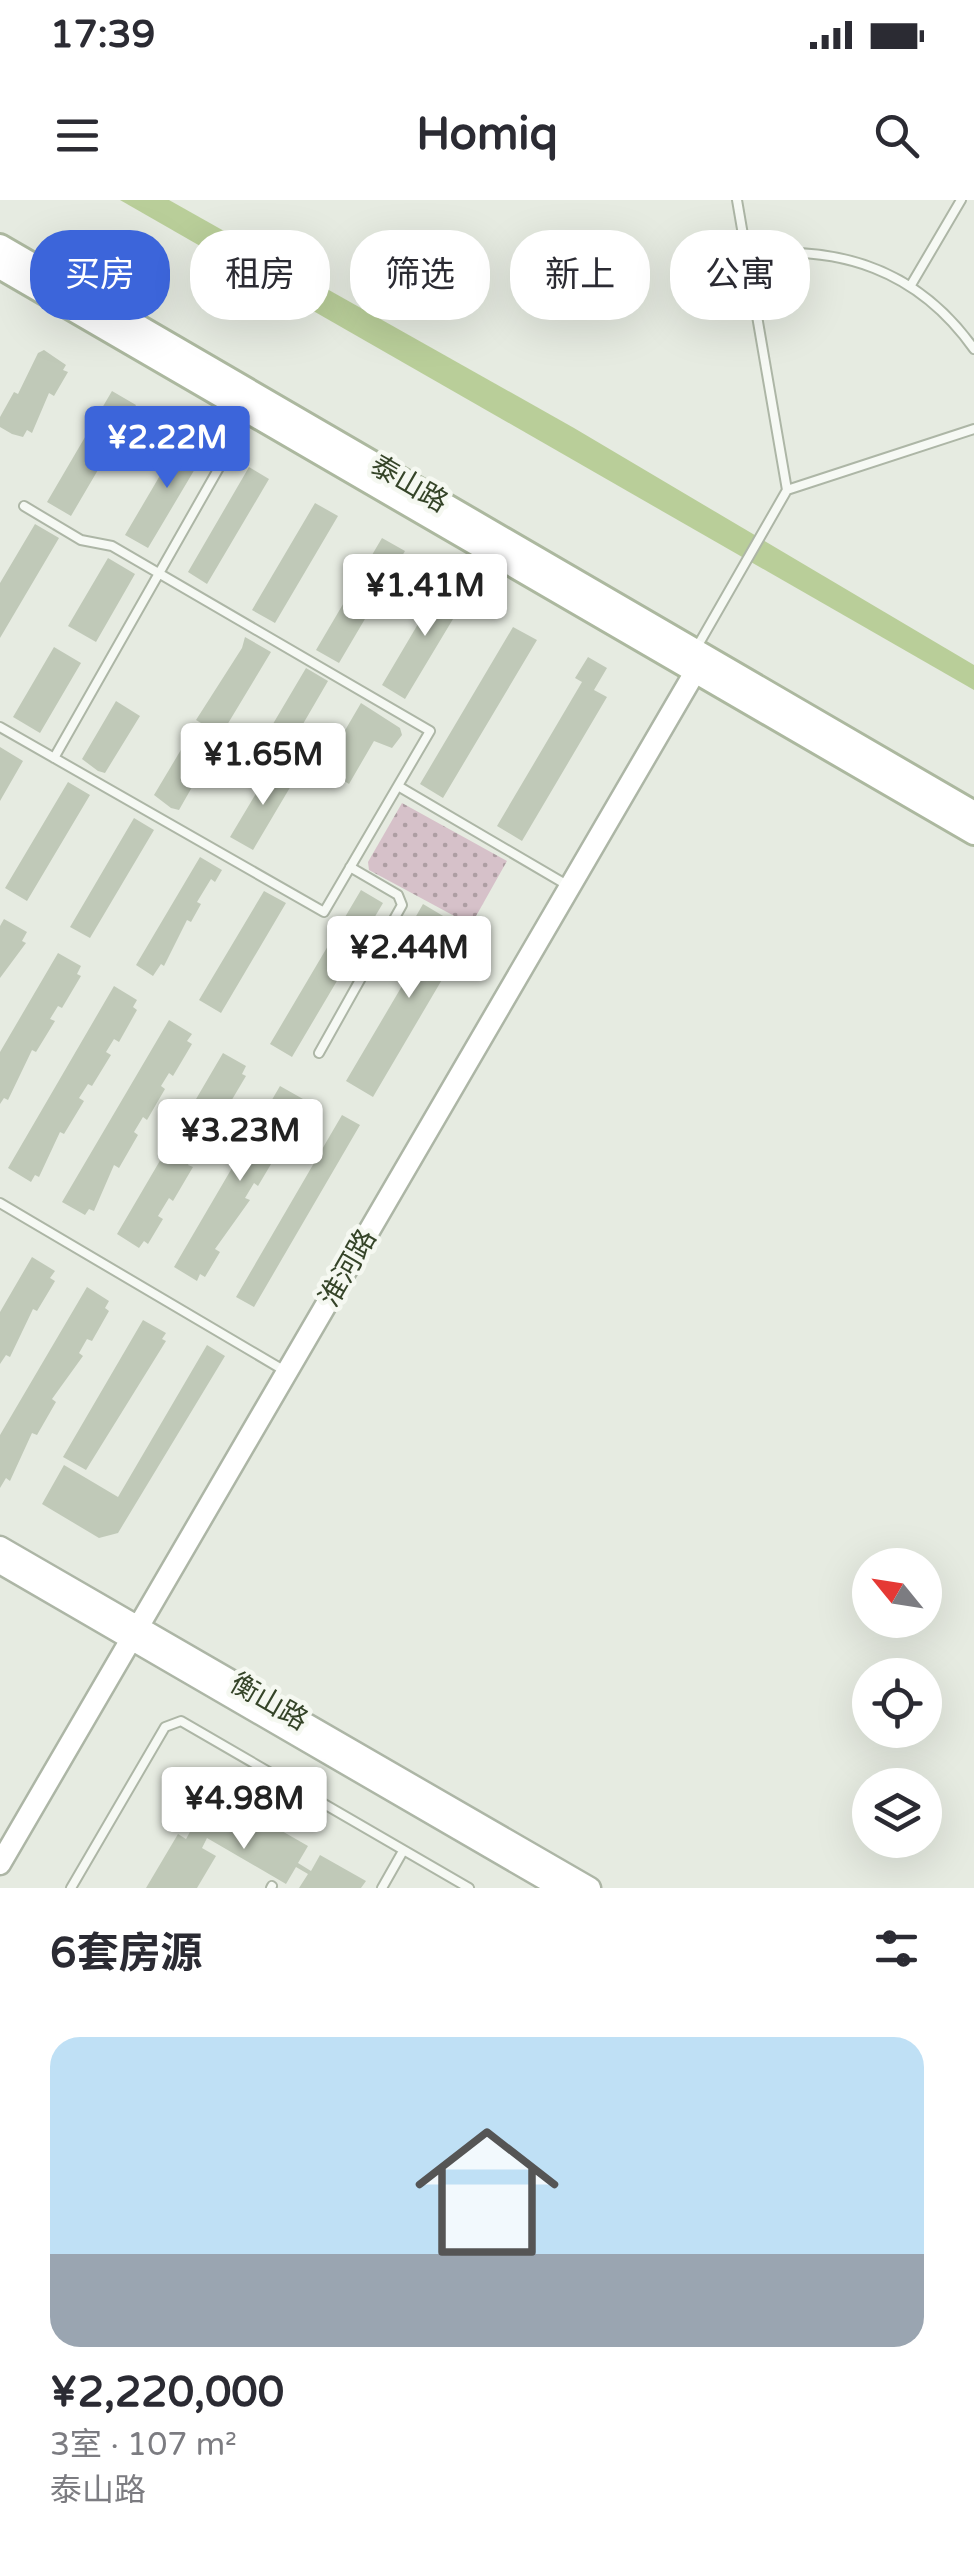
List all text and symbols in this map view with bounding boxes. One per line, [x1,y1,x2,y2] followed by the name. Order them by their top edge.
[50,12,155,58] text: 17:39
[50,108,105,163] icon: menu
[416,108,558,162] text: Homiq
[869,108,924,163] icon: search
[30,230,170,320] chip: 买房
[190,230,330,320] chip: 租房
[350,230,490,320] chip: 筛选
[510,230,650,320] chip: 新上
[670,230,810,320] chip: 公寓
[86,406,248,491] pin: ¥2.22M
[107,419,227,457] text: ¥2.22M
[364,448,454,520] street label: 泰山路
[344,554,506,639] pin: ¥1.41M
[365,567,485,605] text: ¥1.41M
[182,723,344,808] pin: ¥1.65M
[203,736,323,774] text: ¥1.65M
[328,916,490,1001] pin: ¥2.44M
[349,929,469,967] text: ¥2.44M
[159,1099,321,1184] pin: ¥3.23M
[180,1112,300,1150] text: ¥3.23M
[312,1223,384,1313] street label: 淮河路
[852,1548,942,1638] north arrow
[852,1548,942,1858] map controls
[852,1658,942,1748] button: locate
[224,1666,314,1738] street label: 衡山路
[163,1767,325,1852] pin: ¥4.98M
[852,1768,942,1858] button: layers
[184,1780,304,1818] text: ¥4.98M
[869,1921,924,1976] icon: filters
[50,1928,202,1979] text: 6套房源
[397,2102,577,2282] icon: home
[50,2367,284,2418] text: ¥2,220,000
[50,2426,237,2464] text: 3室 · 107 m²
[50,2472,146,2510] text: 泰山路

